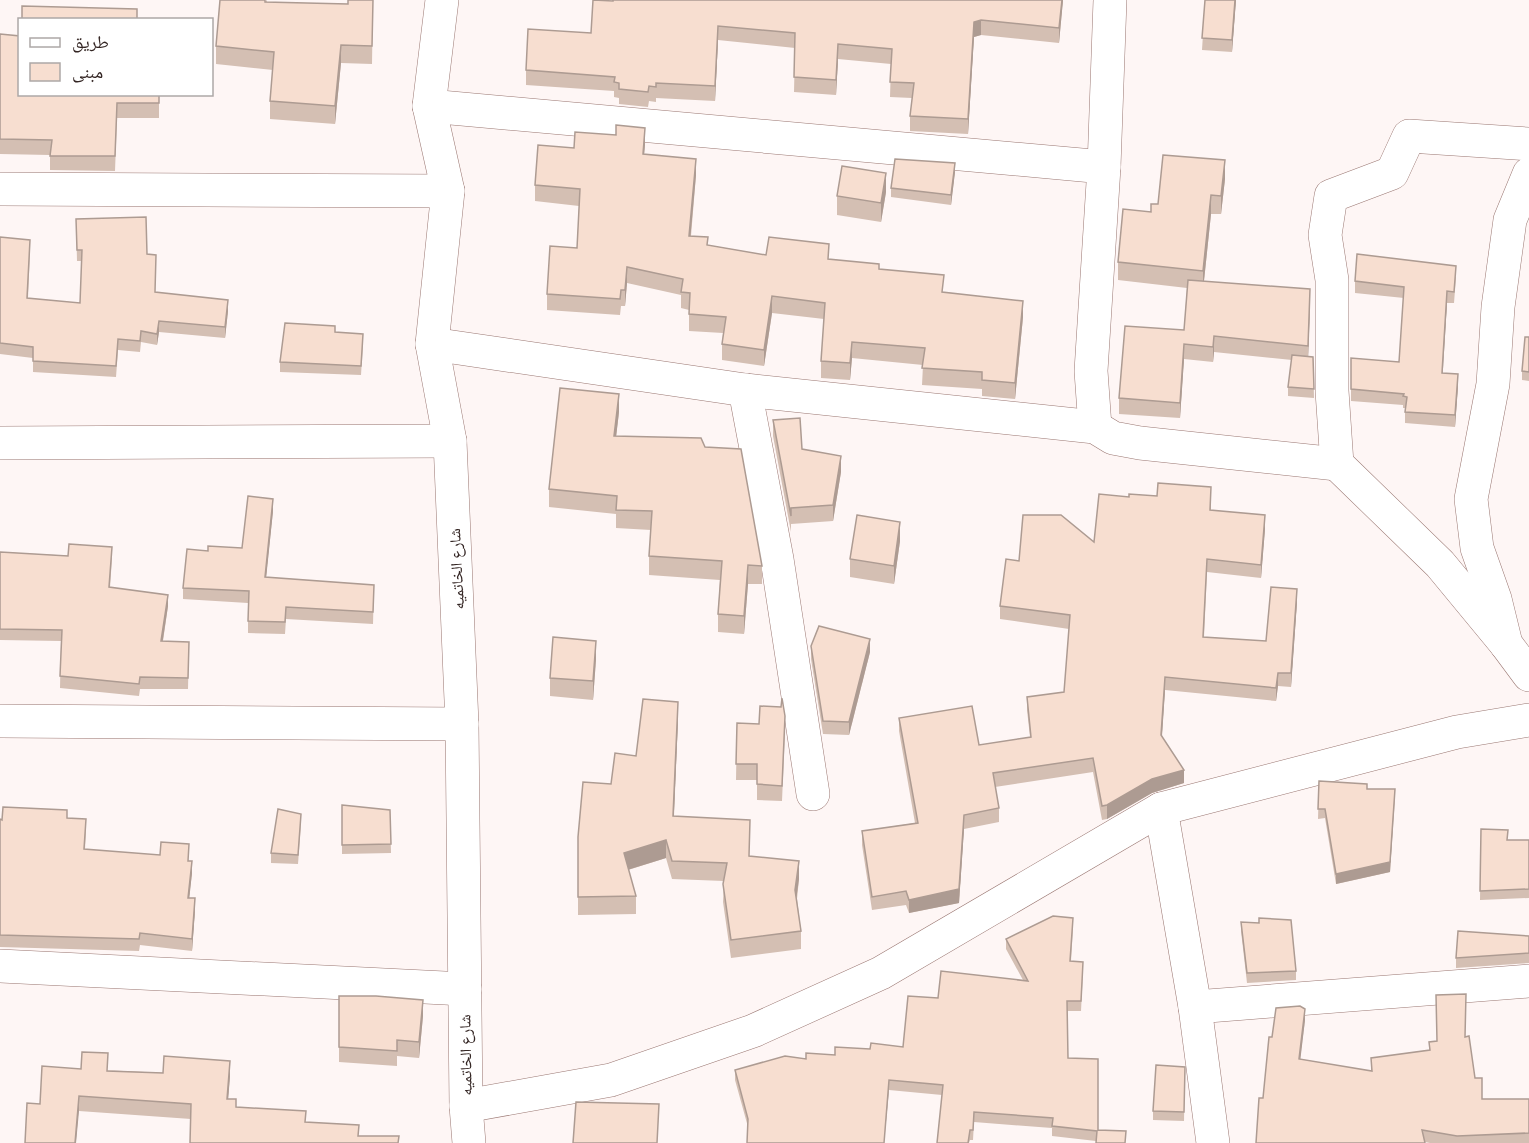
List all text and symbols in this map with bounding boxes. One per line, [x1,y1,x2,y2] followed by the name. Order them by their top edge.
[18,18,213,96] legend
[72,31,109,53] text: طريق
[72,61,103,83] text: مبنى
[445,528,469,610] street label: شارع الخاتميه
[455,1014,477,1096] street label: شارع الخاتميه

